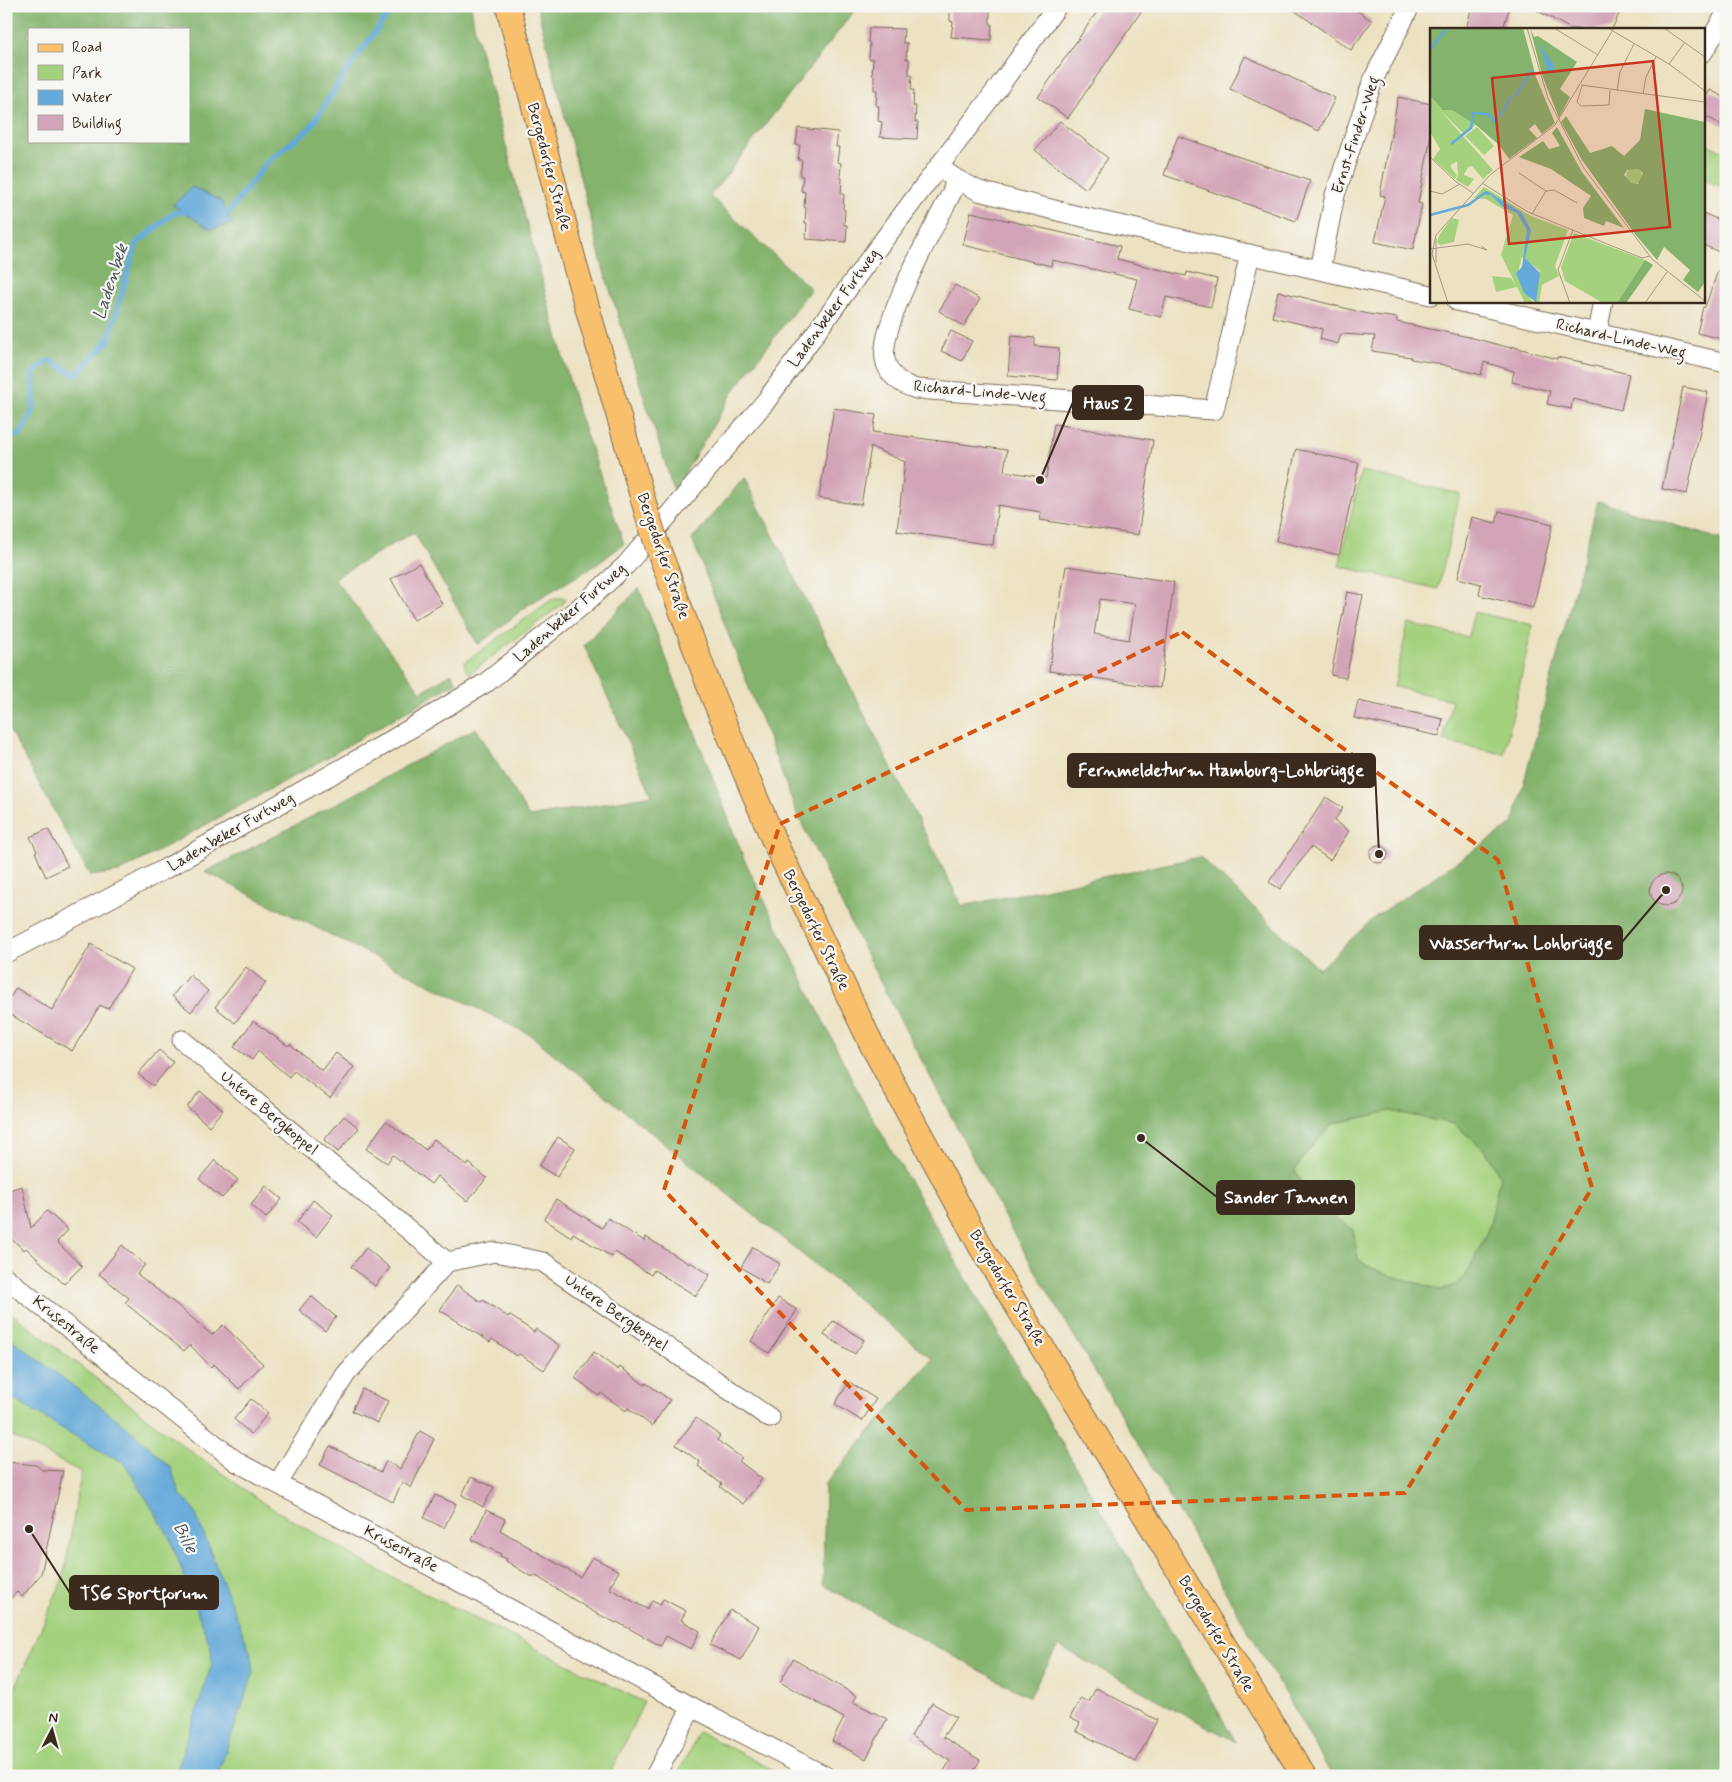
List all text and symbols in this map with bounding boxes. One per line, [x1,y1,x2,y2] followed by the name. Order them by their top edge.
[28,28,190,142] legend
[1430,28,1704,302] inset map
[72,38,102,58] text: Road
[72,64,102,84] text: Park
[1327,73,1386,197] street label: Ernst-Finder-Weg
[72,88,112,108] text: Water
[521,101,576,234] street label: Bergedorfer Straße
[72,114,122,135] text: Building
[88,240,135,323] water label: Ladenbek
[784,244,884,372] street label: Ladenbeker Furtweg
[1554,314,1688,365] street label: Richard-Linde-Weg
[913,376,1047,409] street label: Richard-Linde-Weg
[1073,386,1143,419] callout: Haus 2
[1083,392,1133,416] text: Haus 2
[631,490,694,622] street label: Bergedorfer Straße
[509,558,631,668] street label: Ladenbeker Furtweg
[1068,754,1375,787] callout: Fernmeldeturm Hamburg-Lohbrügge
[1078,759,1364,785] text: Fernmeldeturm Hamburg-Lohbrügge
[164,787,298,877] street label: Ladenbeker Furtweg
[777,866,854,994] street label: Bergedorfer Straße
[1420,926,1622,959] callout: Wasserturm Lohbrügge
[1428,932,1613,958] text: Wasserturm Lohbrügge
[215,1066,322,1161] street label: Untere Bergkoppel
[1217,1181,1354,1214] callout: Sander Tannen
[1224,1186,1348,1210] text: Sander Tannen
[963,1226,1050,1351] street label: Bergedorfer Straße
[560,1270,672,1357] street label: Untere Bergkoppel
[28,1291,104,1359] street label: Krusestraße
[167,1518,203,1559] water label: Bille
[360,1521,442,1577] street label: Krusestraße
[1172,1572,1259,1697] street label: Bergedorfer Straße
[70,1576,218,1609] callout: TSG Sportforum
[80,1582,208,1608] text: TSG Sportforum
[28,1704,78,1754] north arrow
[48,1709,59,1728] text: N

